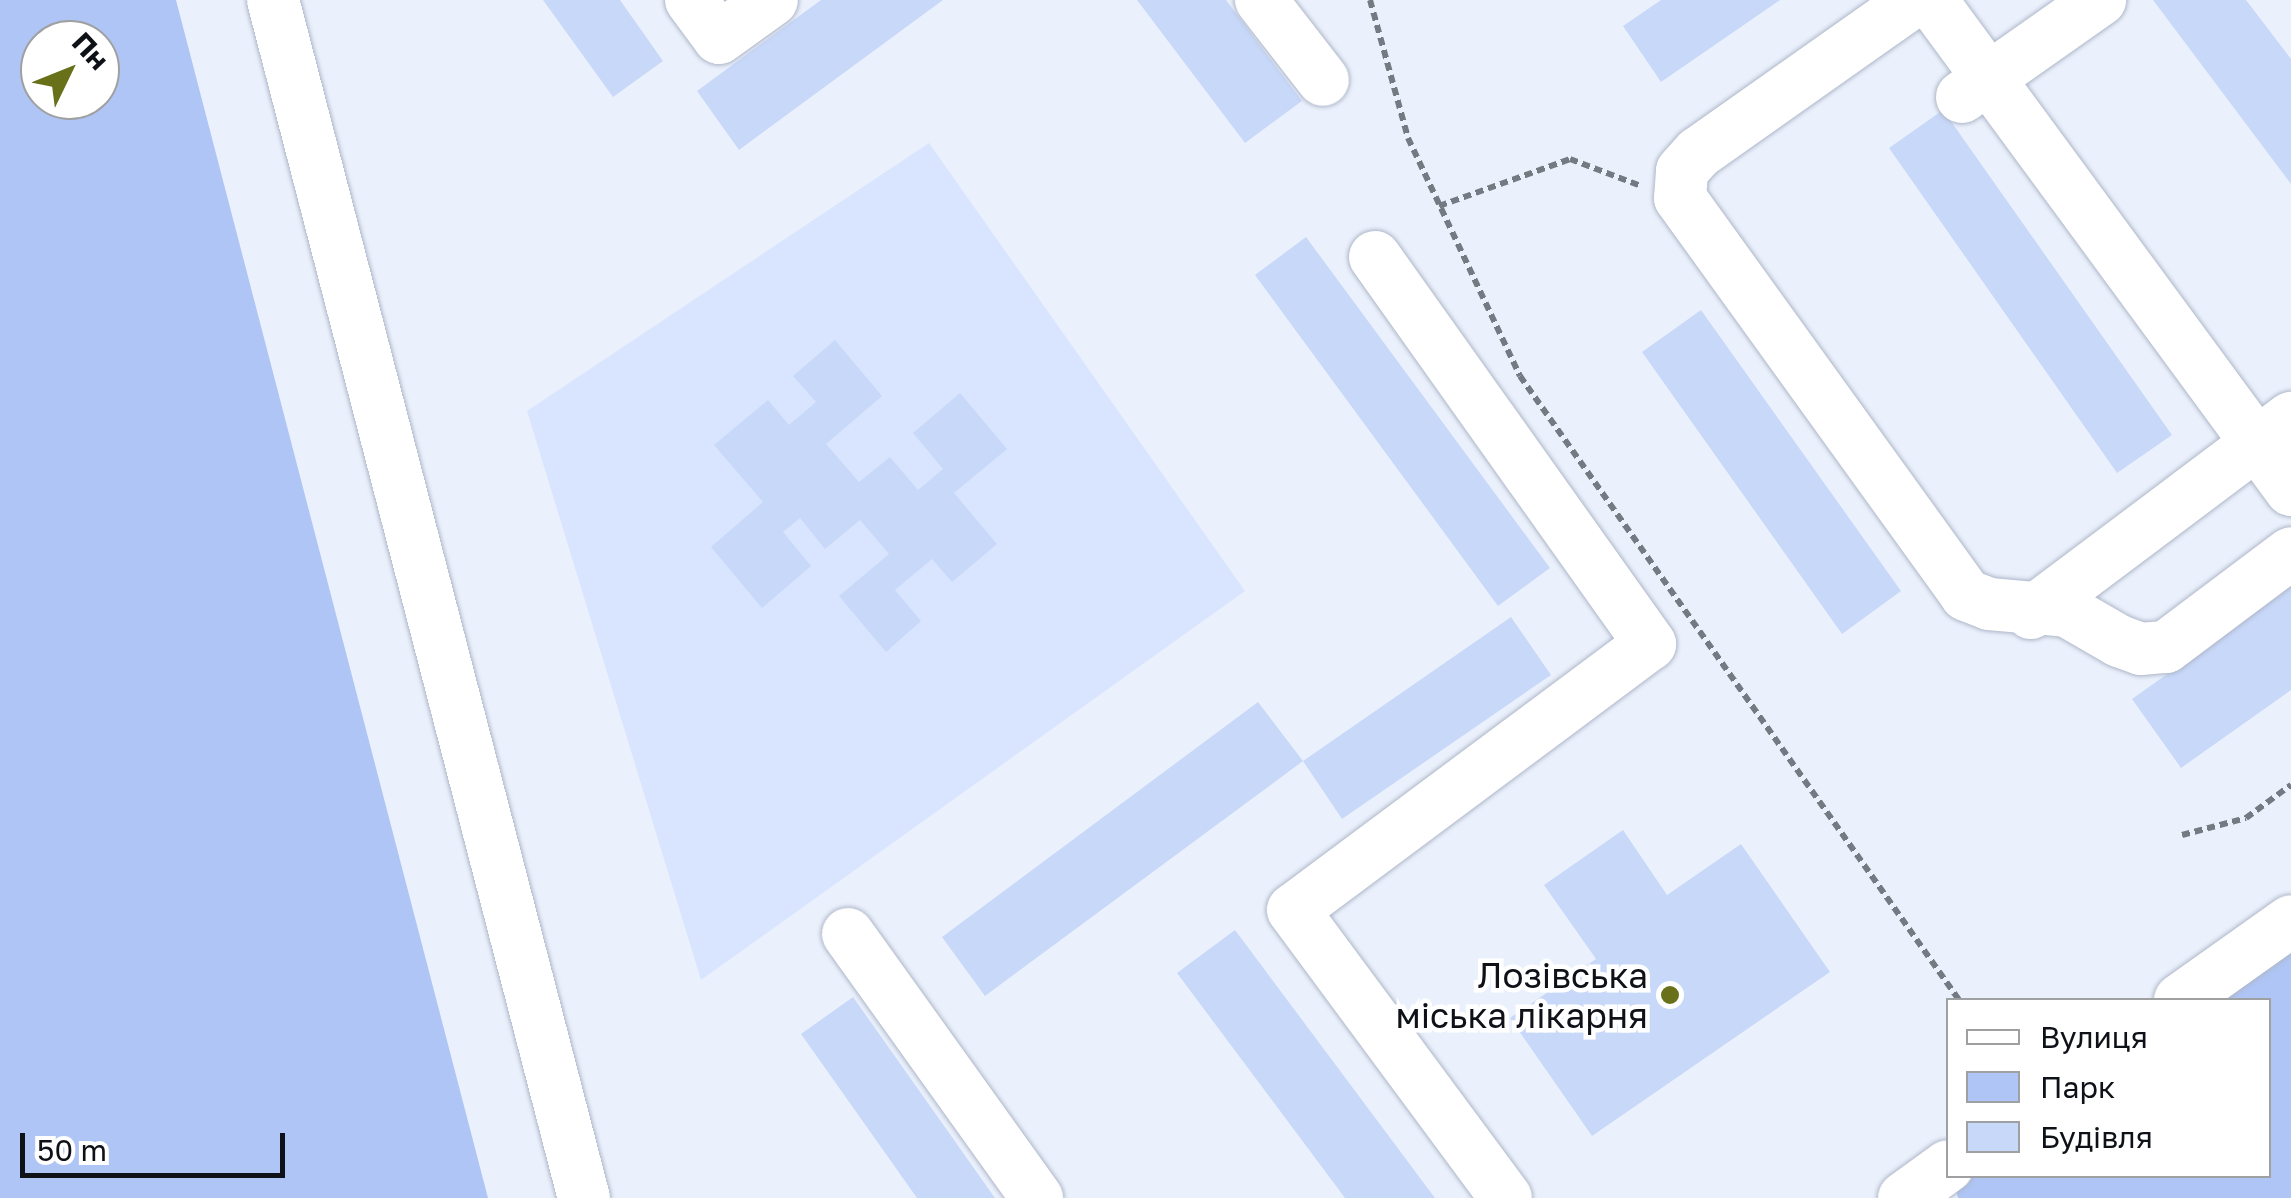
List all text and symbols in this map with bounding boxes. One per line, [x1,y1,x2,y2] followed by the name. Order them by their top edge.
[20,20,120,120] north arrow
[66,25,116,76] text: Пн
[1395,954,1648,1036] place label: Лозівська міська лікарня
[1657,982,1683,1008] marker: Лозівська міська лікарня
[1946,998,2271,1178] legend
[2040,1019,2148,1055] text: Вулиця
[2040,1069,2115,1105] text: Парк
[25,1113,290,1175] scale bar
[2040,1119,2153,1155] text: Будівля
[37,1132,107,1168] text: 50 m

